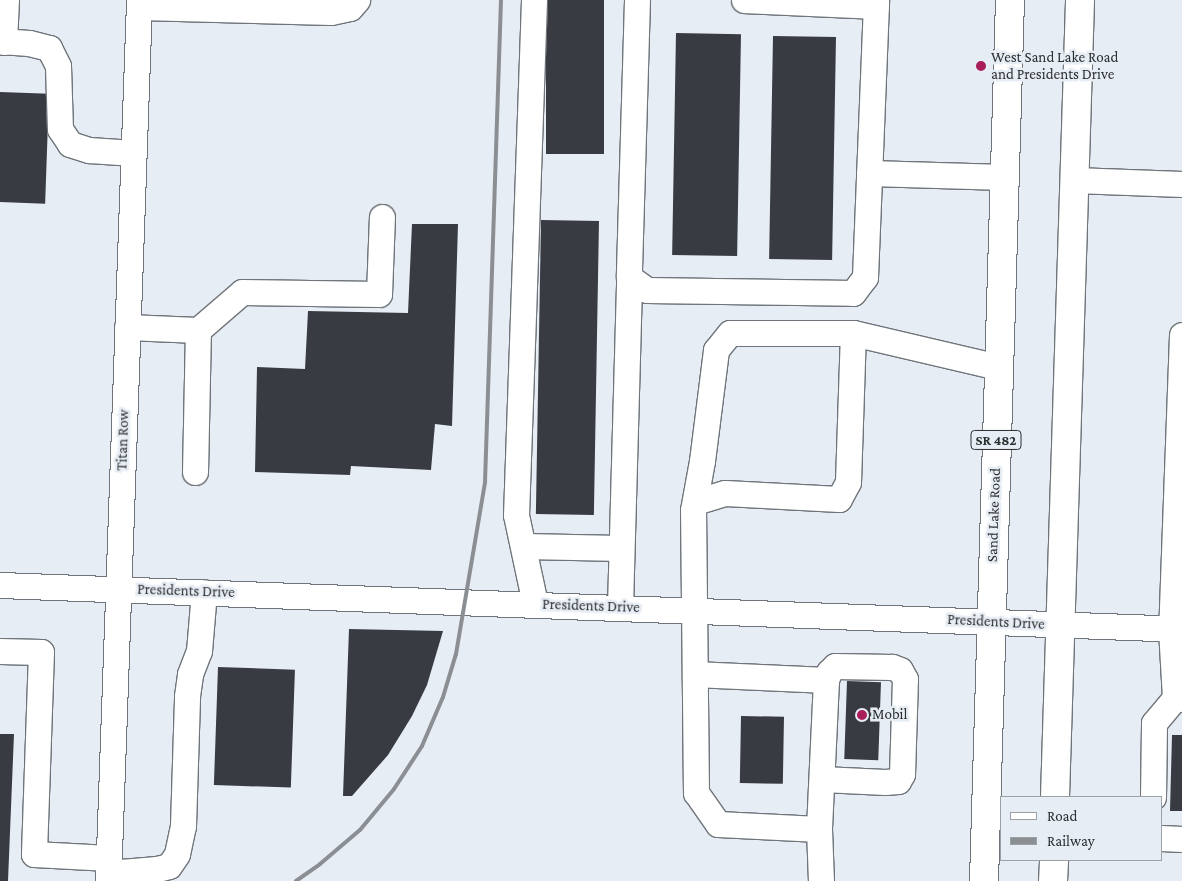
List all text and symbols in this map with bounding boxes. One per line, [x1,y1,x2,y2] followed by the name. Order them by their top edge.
[991,48,1118,83] place label: West Sand Lake Road and Presidents Drive
[975,60,987,72] marker: West Sand Lake Road and Presidents Drive
[113,409,133,471] street label: Titan Row
[970,428,1022,452] road number: SR 482
[983,468,1005,562] street label: Sand Lake Road
[137,580,235,602] street label: Presidents Drive
[542,595,640,617] street label: Presidents Drive
[947,610,1045,634] street label: Presidents Drive
[872,706,907,724] place label: Mobil
[856,709,868,721] marker: Mobil
[1000,796,1162,861] legend
[1047,808,1077,824] text: Road
[1047,833,1095,849] text: Railway

